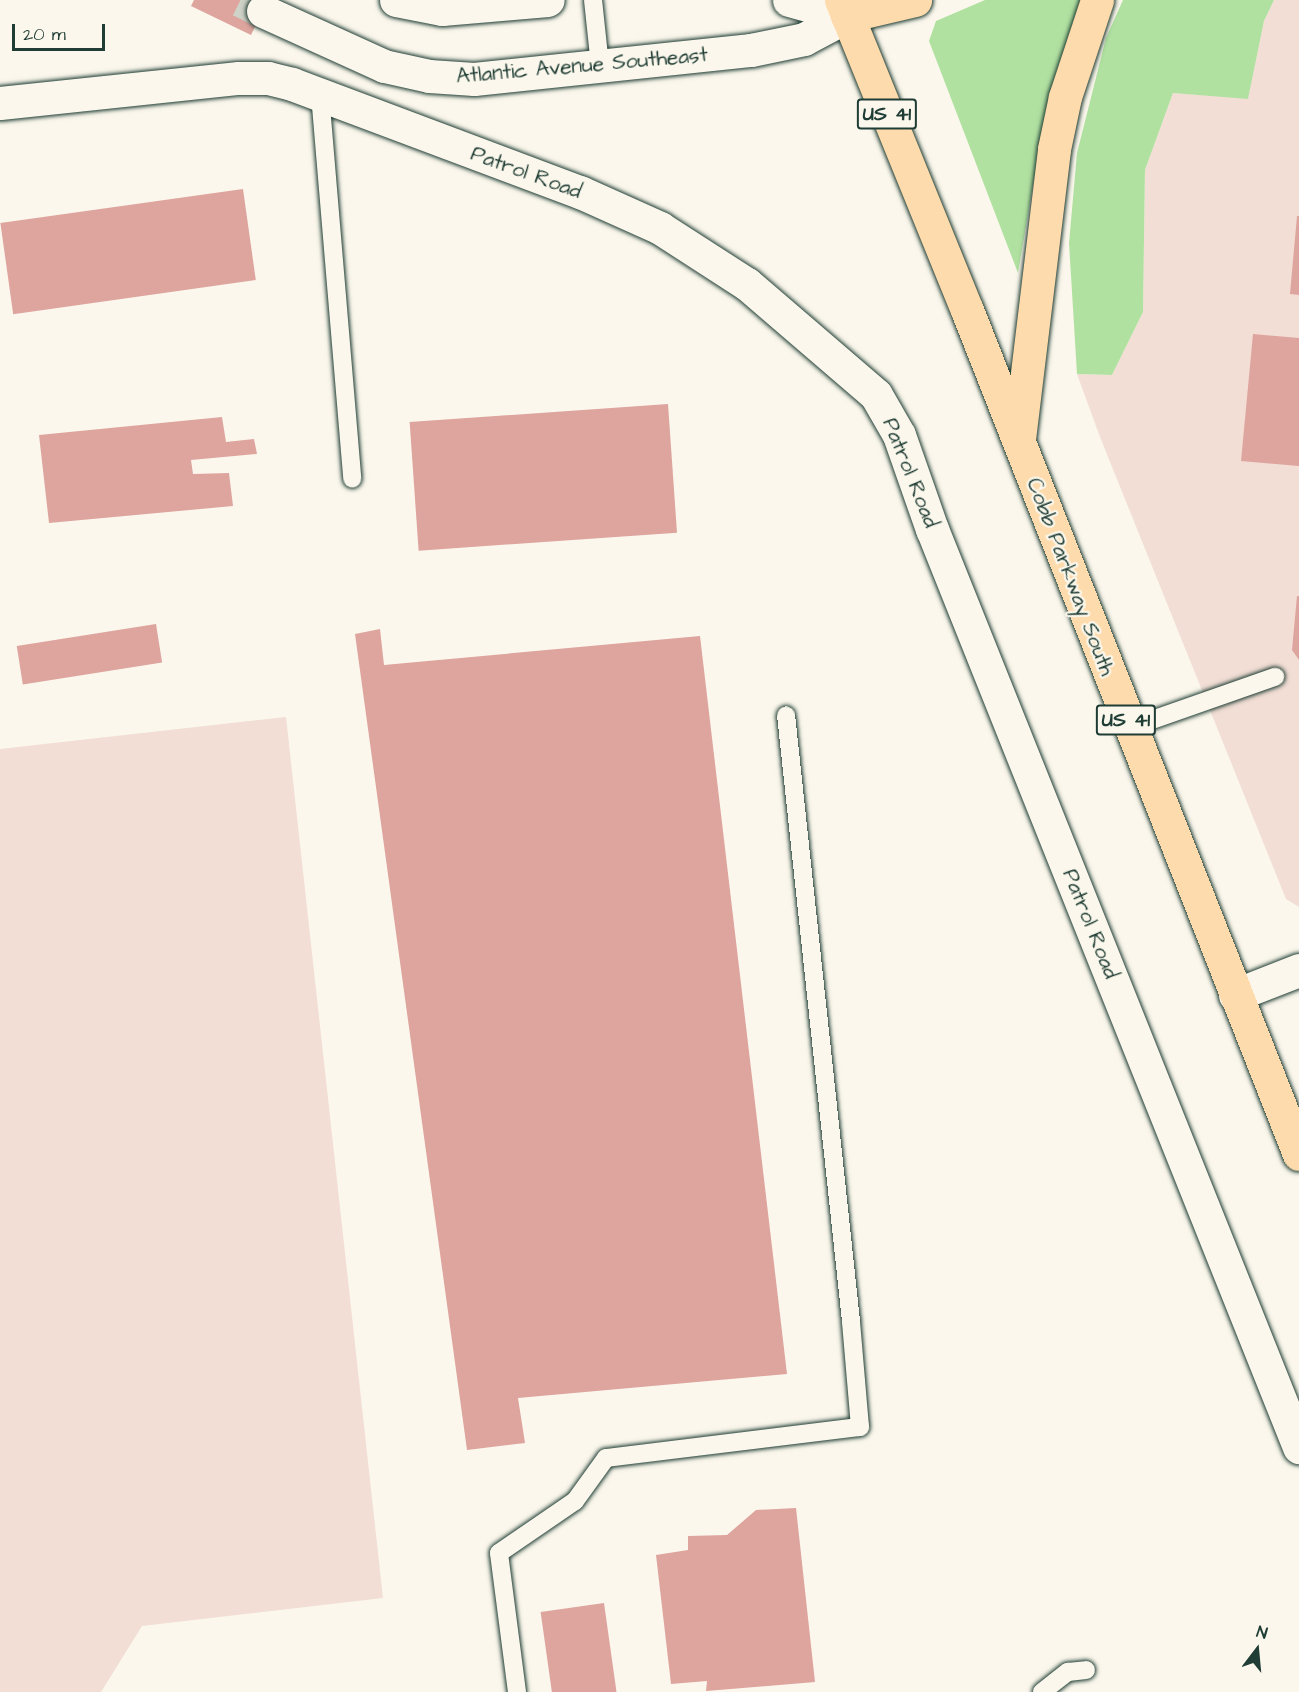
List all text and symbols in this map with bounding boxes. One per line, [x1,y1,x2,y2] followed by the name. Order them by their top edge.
[15,12,108,50] scale bar
[23,22,66,47] text: 20 m
[455,42,709,90] street label: Atlantic Avenue Southeast
[856,97,918,131] road number: US 41
[467,141,585,205] street label: Patrol Road
[877,415,943,531] street label: Patrol Road
[1021,475,1119,679] street label: Cobb Parkway South
[1094,703,1158,737] road number: US 41
[1057,866,1123,982] street label: Patrol Road
[1227,1620,1287,1680] north arrow
[1254,1621,1270,1645] text: N

